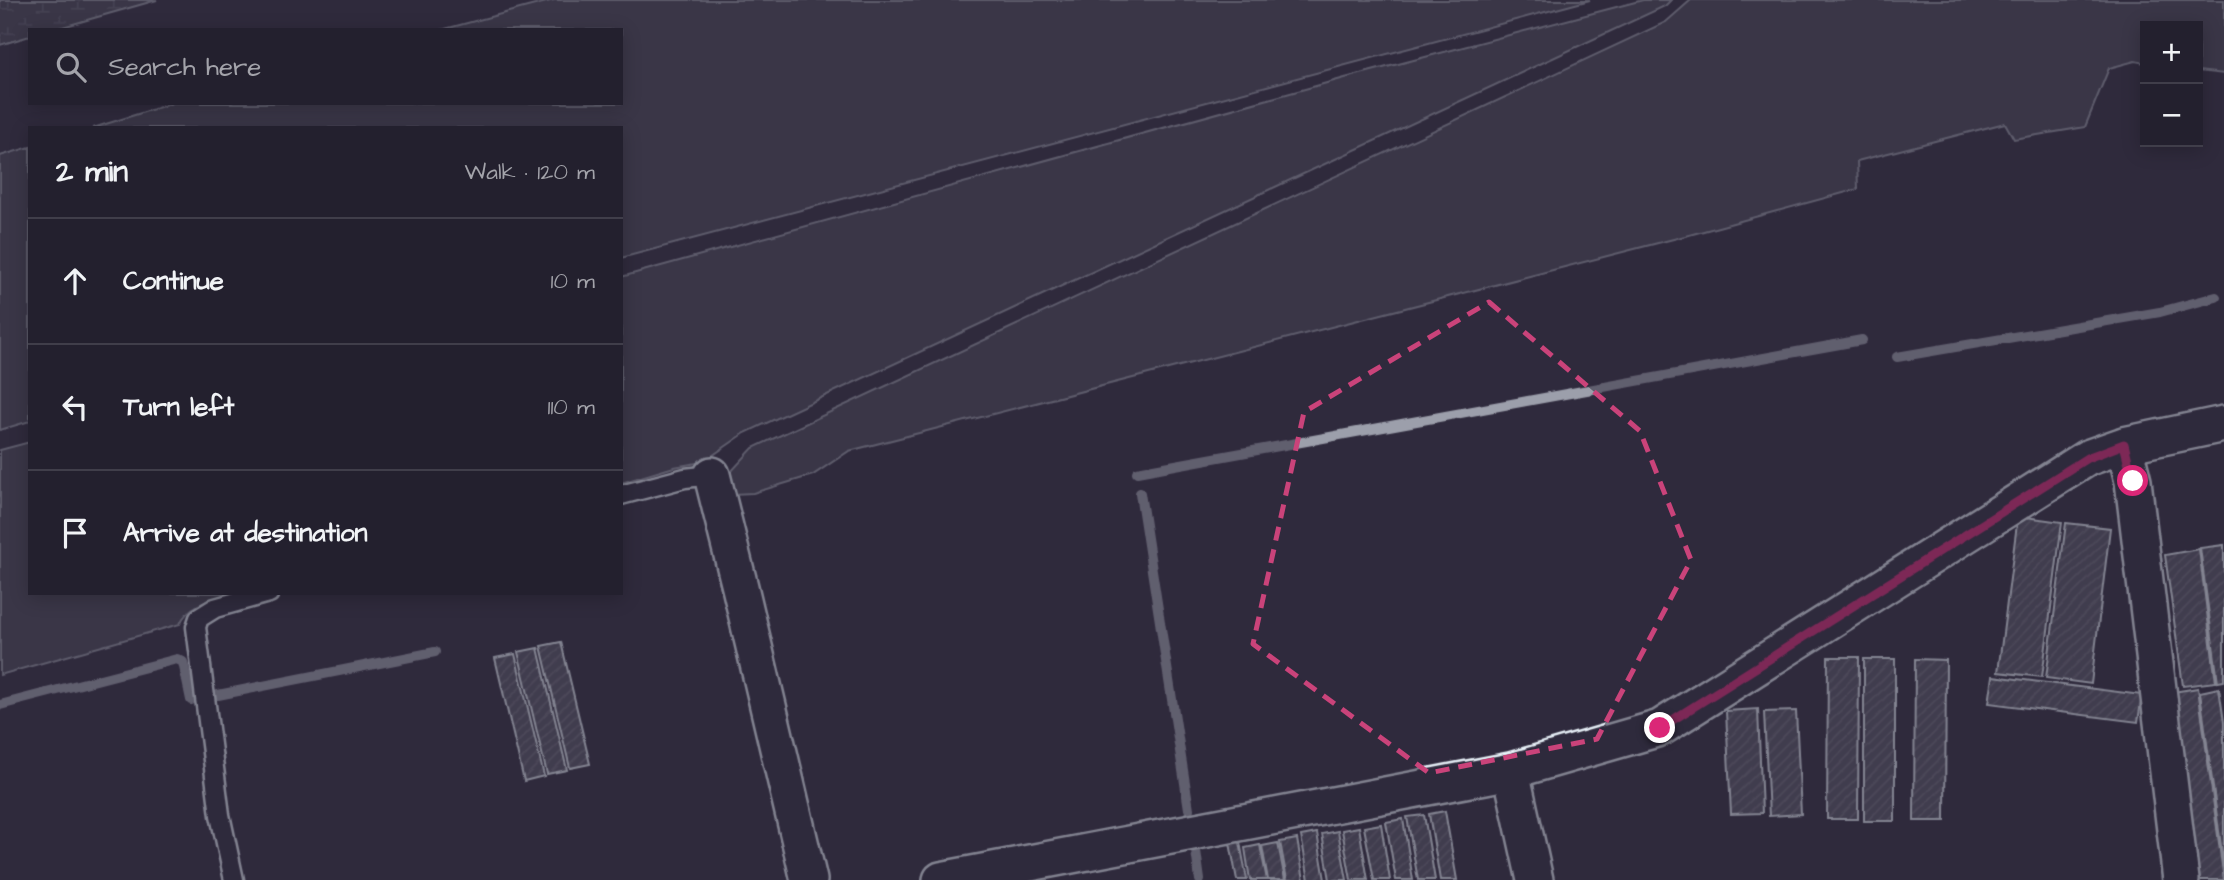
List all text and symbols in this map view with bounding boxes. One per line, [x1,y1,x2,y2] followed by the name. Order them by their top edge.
[2140,21,2203,147] map controls
[2140,21,2203,84] button: +
[28,28,623,105] search box
[52,48,90,86] icon: search
[108,49,261,85] text: Search here
[2140,84,2203,147] button: −
[56,151,128,193] text: 2 min
[465,156,595,188] text: Walk · 120 m
[56,262,94,300] icon: ahead
[123,263,224,299] text: Continue
[550,265,595,297] text: 10 m
[56,388,94,426] icon: left
[123,389,234,425] text: Turn left
[547,391,595,423] text: 110 m
[2117,465,2148,496] route start
[56,514,94,552] icon: arrive
[123,515,368,551] text: Arrive at destination
[1644,712,1675,743] route end

